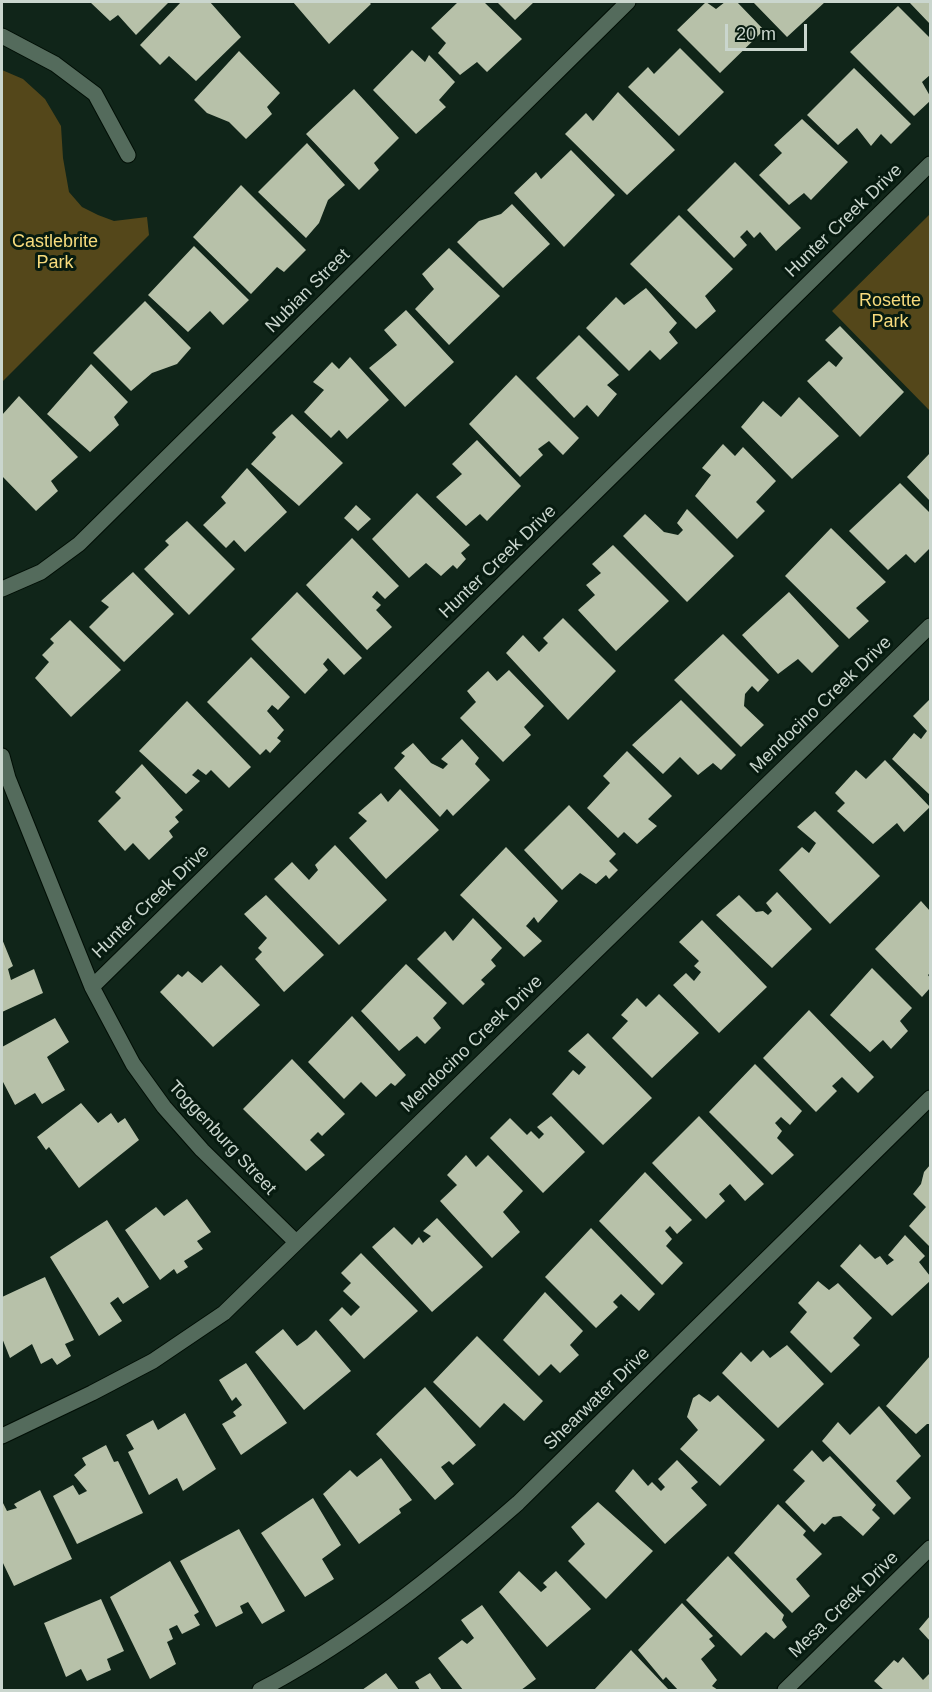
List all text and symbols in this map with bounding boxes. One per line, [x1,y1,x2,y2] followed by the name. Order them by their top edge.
[728,12,810,50] scale bar
[736,24,776,44] text: 20 m
[781,160,907,282] street label: Hunter Creek Drive
[12,231,98,274] park label: Castlebrite Park
[261,244,355,338] street label: Nubian Street
[859,290,921,332] park label: Rosette Park
[435,501,561,623] street label: Hunter Creek Drive
[746,632,896,778] street label: Mendocino Creek Drive
[88,841,214,963] street label: Hunter Creek Drive
[397,971,547,1117] street label: Mendocino Creek Drive
[164,1076,280,1200] street label: Toggenburg Street
[539,1343,655,1455] street label: Shearwater Drive
[785,1547,903,1663] street label: Mesa Creek Drive

